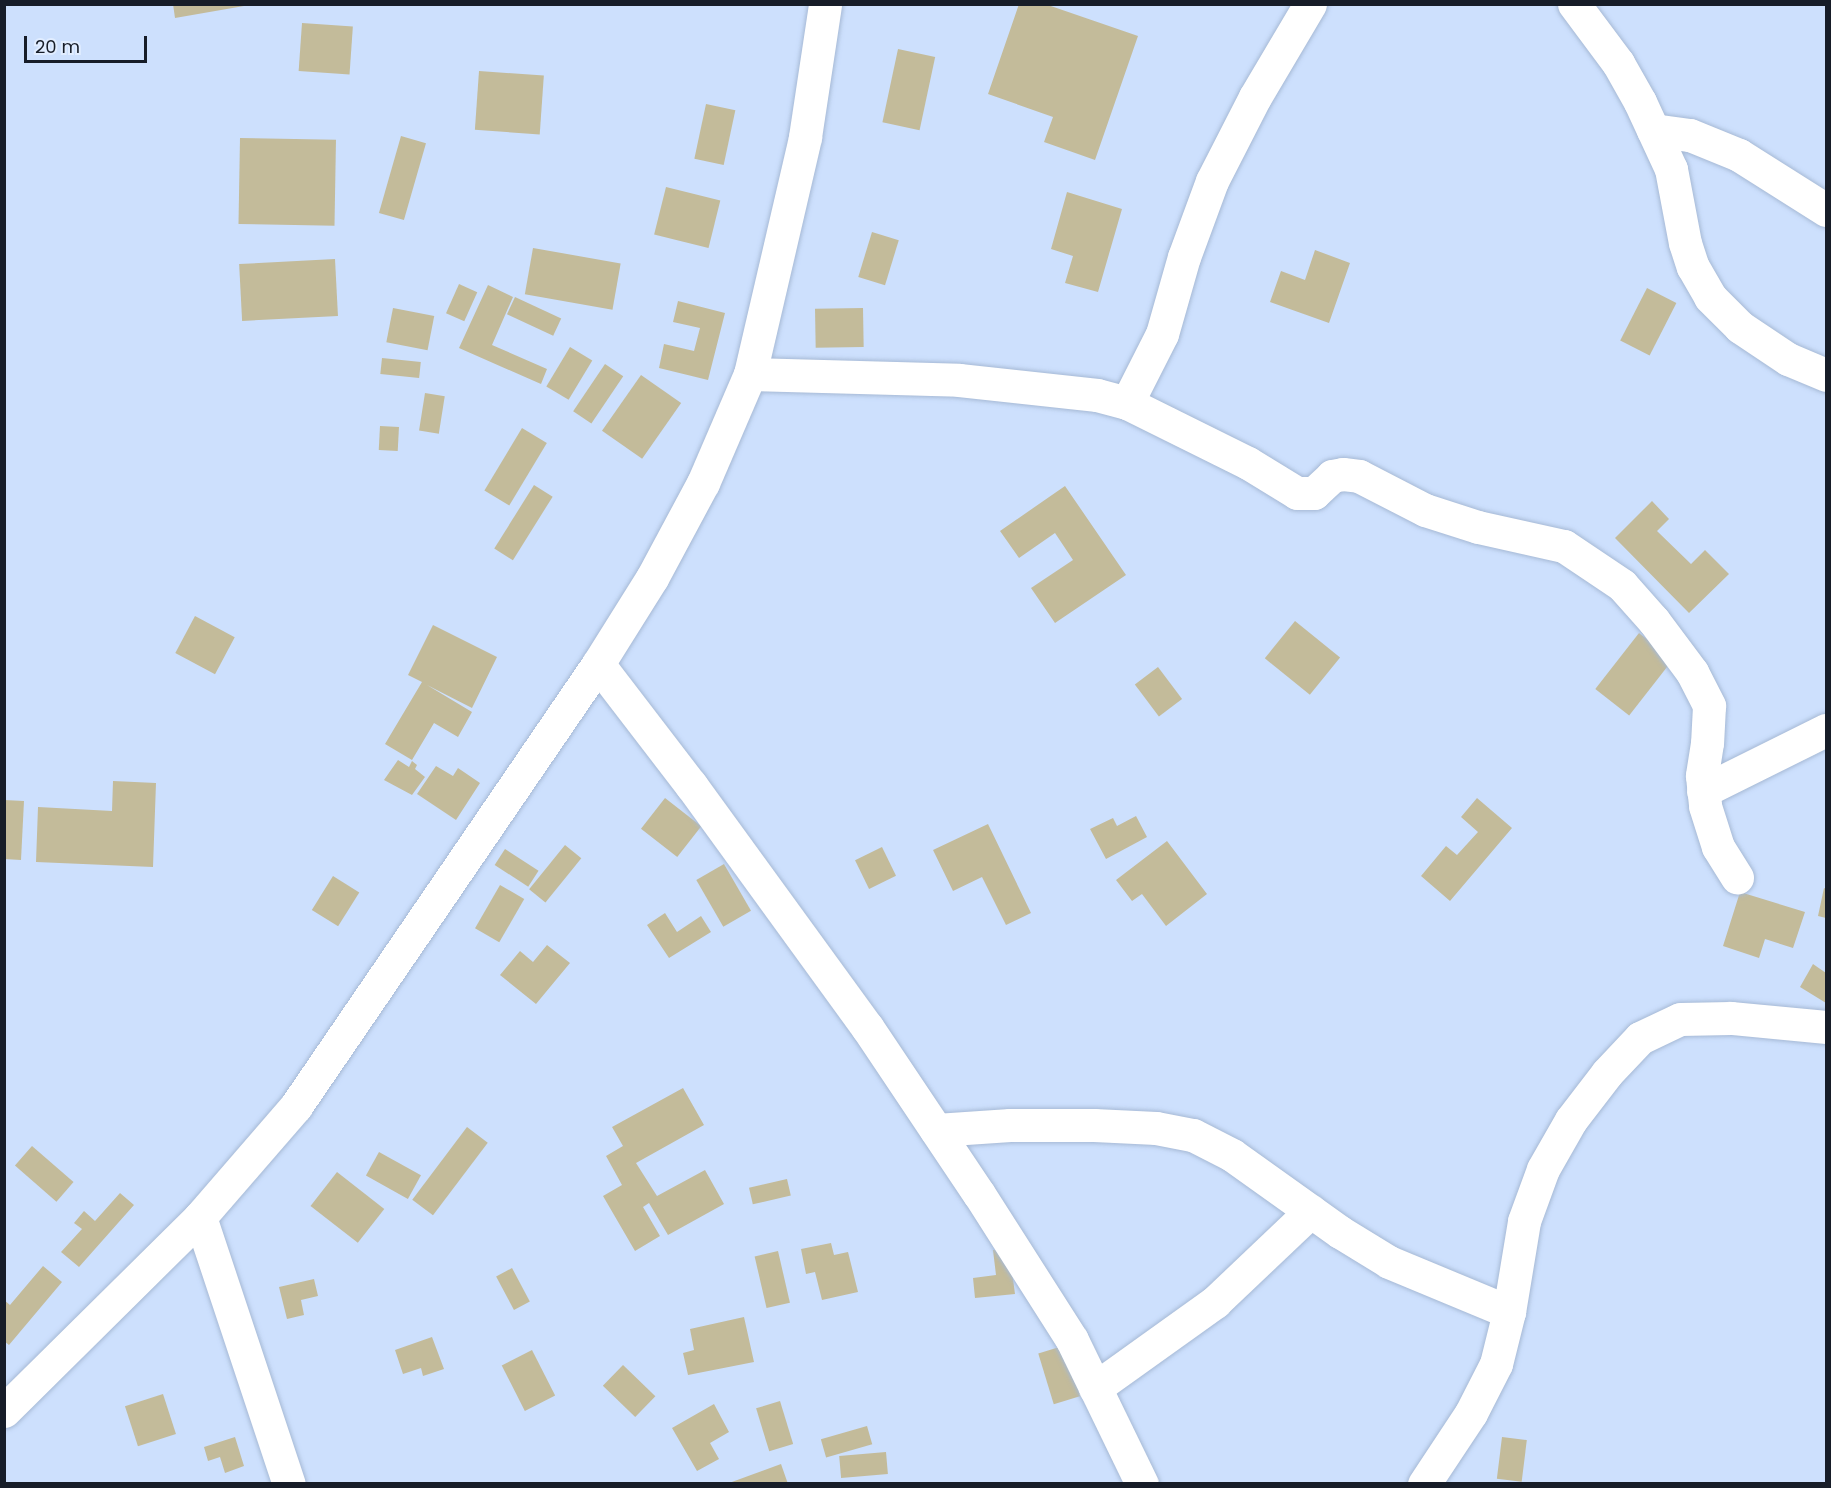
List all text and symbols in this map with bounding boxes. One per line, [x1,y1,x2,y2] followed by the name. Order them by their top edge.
[27,24,150,62] scale bar
[35,34,80,59] text: 20 m

